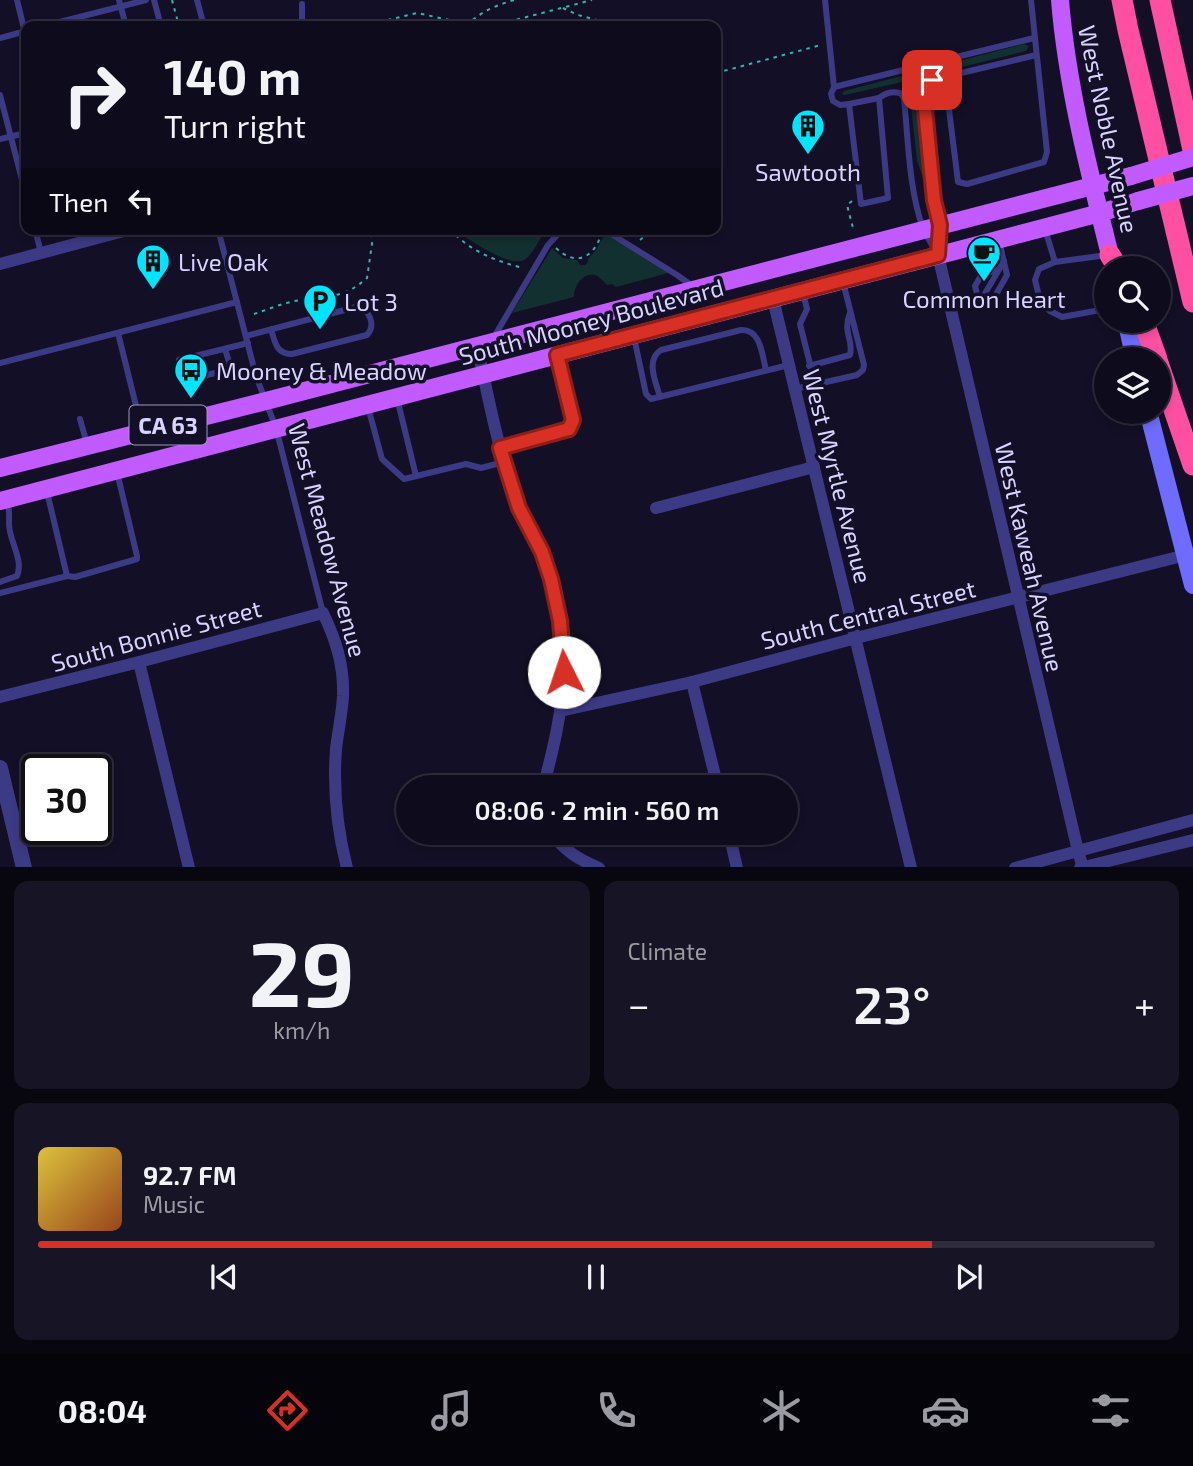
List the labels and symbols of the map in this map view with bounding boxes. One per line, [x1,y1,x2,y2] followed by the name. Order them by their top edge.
[1073,23,1145,235] street label: West Noble Avenue
[902,50,962,110] pin
[789,107,827,156] building icon: Sawtooth
[755,157,861,186] place label: Sawtooth
[965,234,1003,283] cafe icon: Common Heart
[134,242,172,291] building icon: Live Oak
[178,247,269,276] place label: Live Oak
[455,272,727,370] street label: South Mooney Boulevard
[301,282,339,331] parking icon: Lot 3
[902,284,1066,313] place label: Common Heart
[344,287,398,316] place label: Lot 3
[172,351,210,400] bus stop icon: Mooney & Meadow
[216,356,427,385] place label: Mooney & Meadow
[797,366,879,586] street label: West Myrtle Avenue
[130,406,206,444] road number: CA 63
[283,420,373,660] street label: West Meadow Avenue
[990,440,1070,674] street label: West Kaweah Avenue
[758,573,978,655] street label: South Central Street
[48,593,264,677] street label: South Bonnie Street
[527,635,601,709] position arrow
[21,754,112,845] speed limit sign: 30

